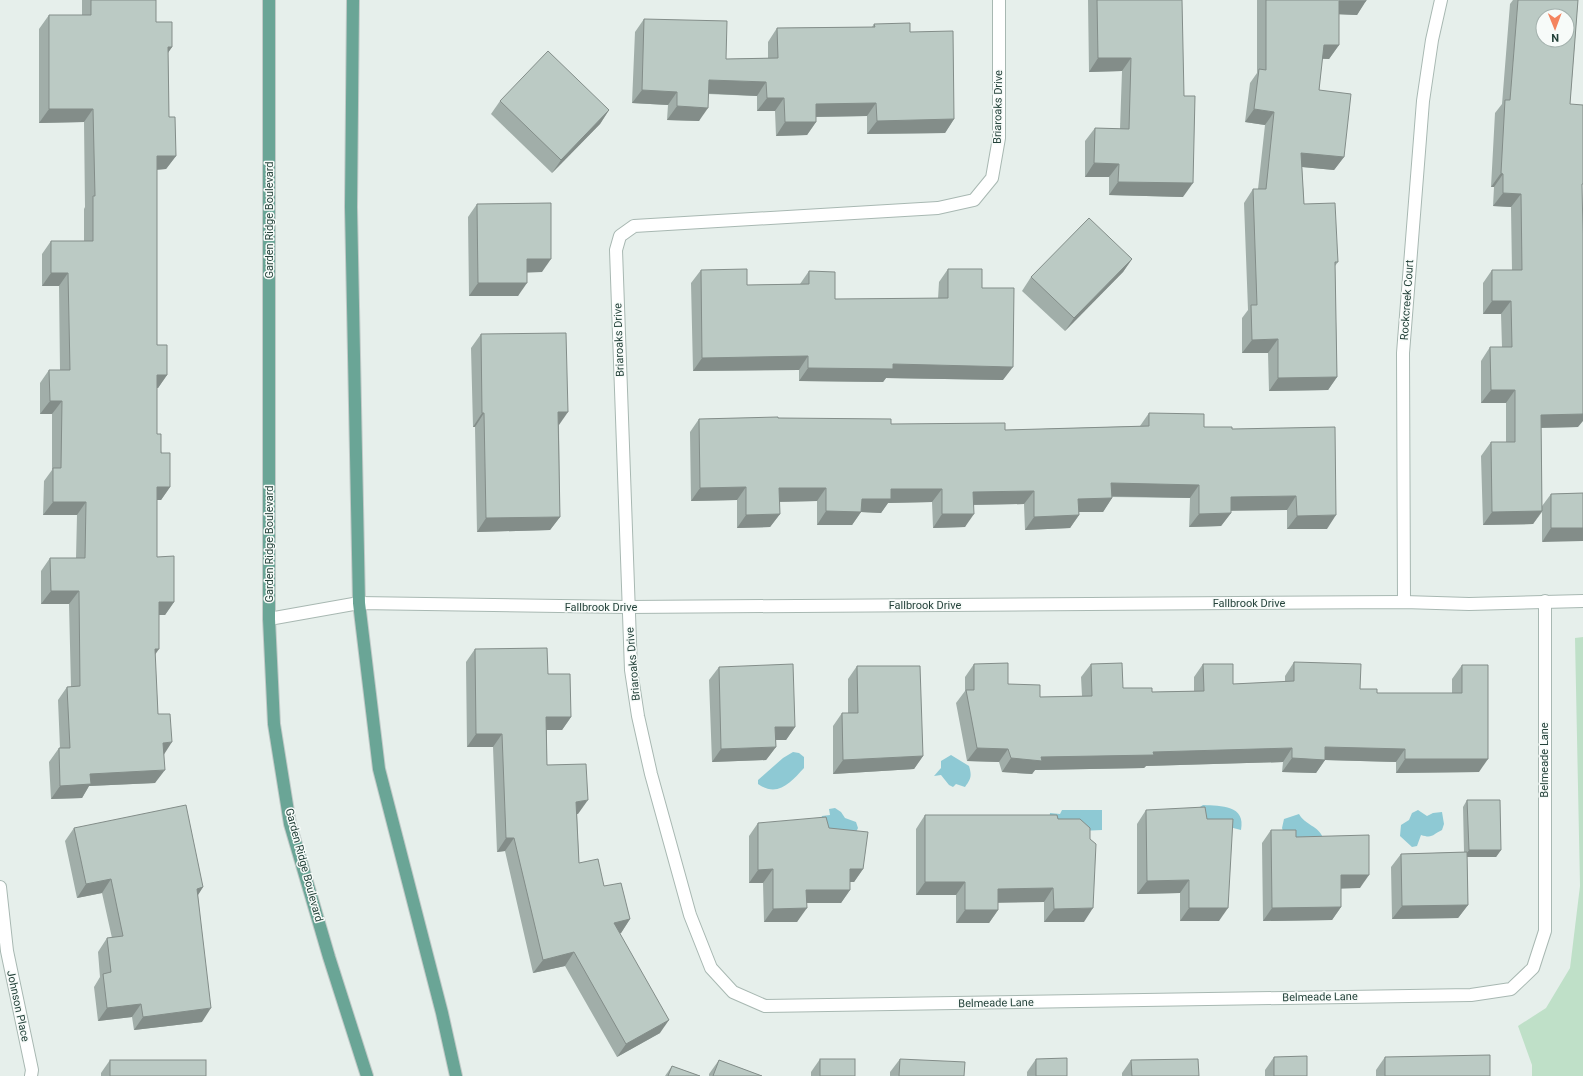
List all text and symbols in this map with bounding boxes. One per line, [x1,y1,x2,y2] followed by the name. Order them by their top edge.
[1535,8,1575,48] north arrow
[1551,31,1559,44] text: N
[991,70,1005,144] street label: Briaroaks Drive
[263,161,276,279] street label: Garden Ridge Boulevard
[1398,259,1416,341] street label: Rockcreek Court
[611,303,627,377] street label: Briaroaks Drive
[263,485,276,603] street label: Garden Ridge Boulevard
[1213,597,1285,610] street label: Fallbrook Drive
[889,599,961,612] street label: Fallbrook Drive
[565,601,637,614] street label: Fallbrook Drive
[623,627,643,701] street label: Briaroaks Drive
[1538,722,1551,798] street label: Belmeade Lane
[283,807,325,923] street label: Garden Ridge Boulevard
[4,969,32,1043] street label: Johnson Place
[1282,990,1358,1004] street label: Belmeade Lane
[958,996,1034,1010] street label: Belmeade Lane

